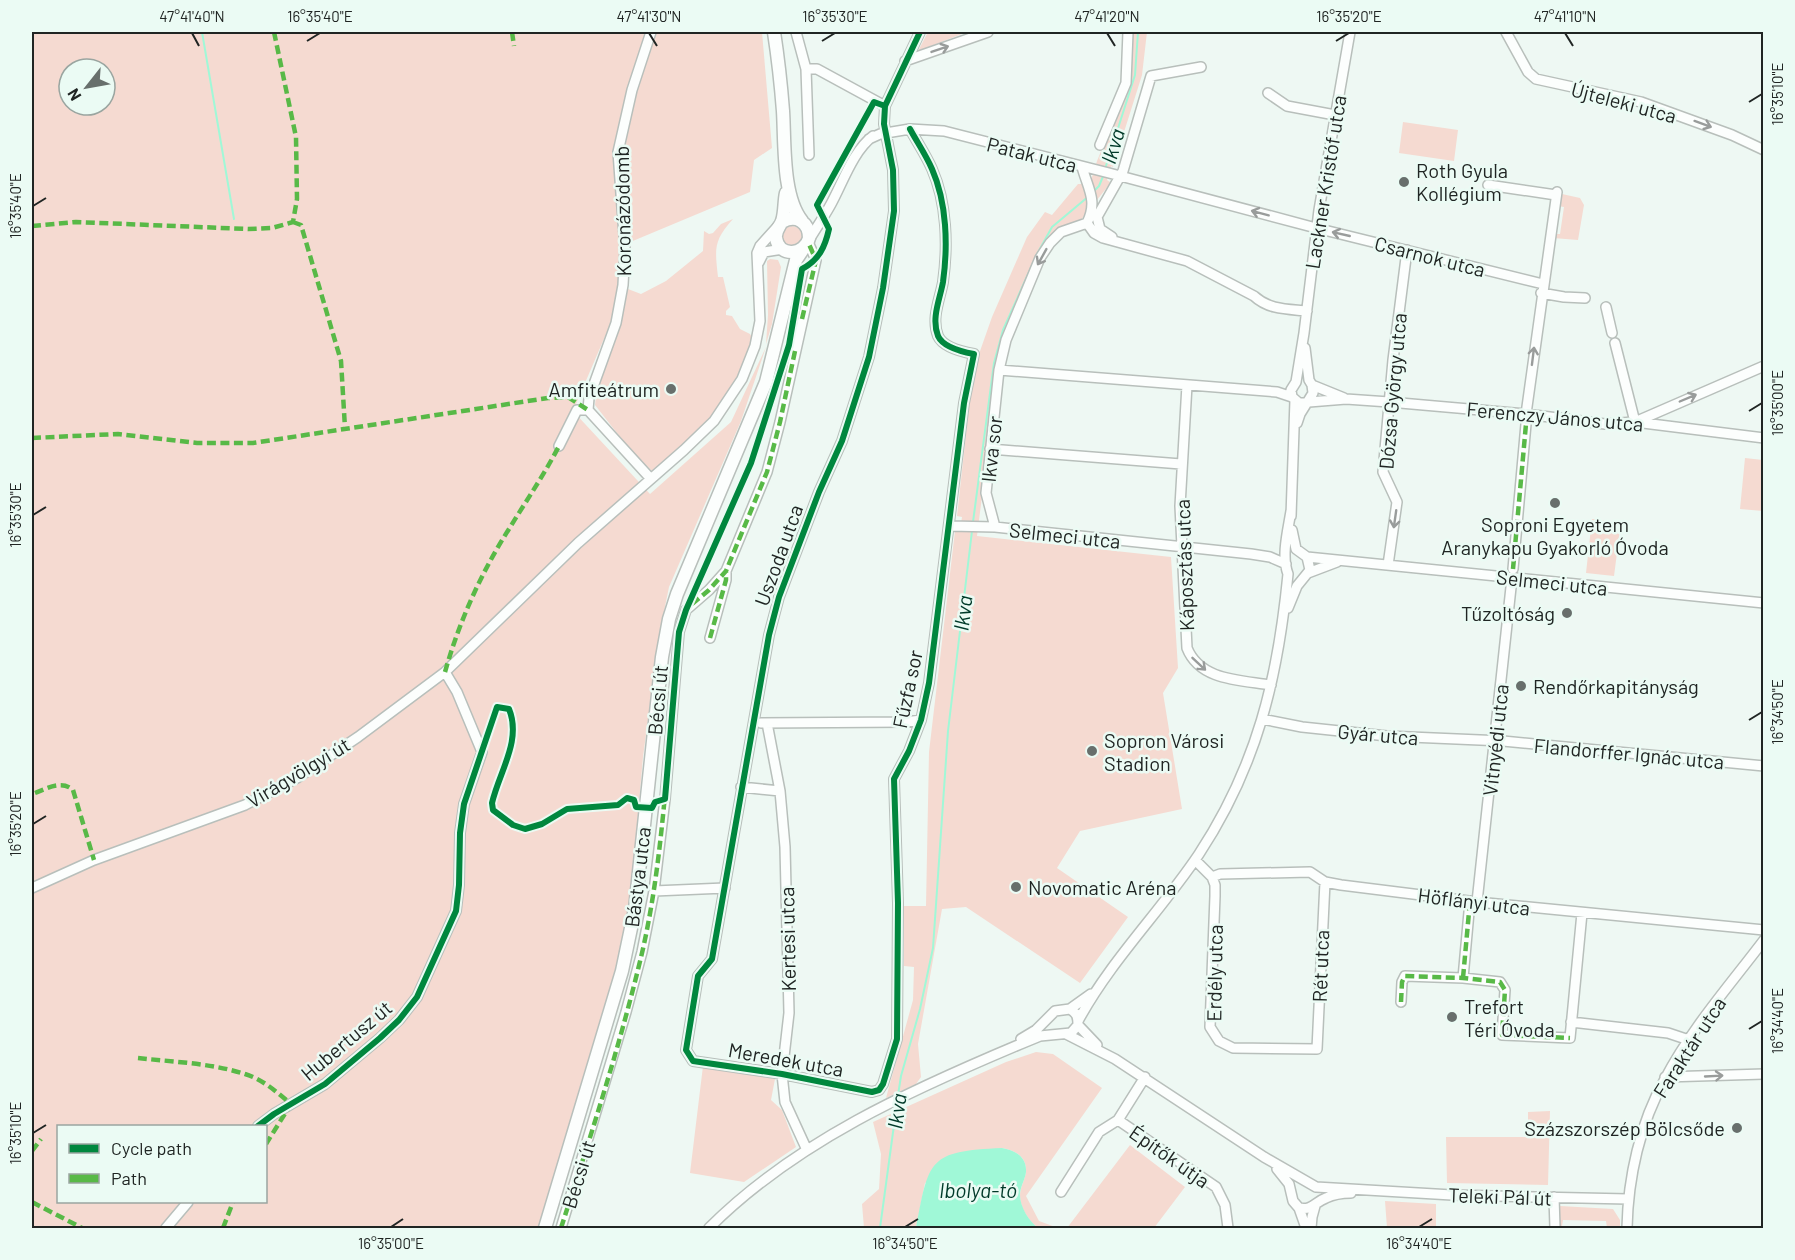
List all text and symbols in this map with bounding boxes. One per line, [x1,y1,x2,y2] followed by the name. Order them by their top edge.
[159,7,225,25] text: 47°41'40"N
[287,7,353,25] text: 16°35'40"E
[616,7,682,25] text: 47°41'30"N
[802,7,868,25] text: 16°35'30"E
[1074,7,1140,25] text: 47°41'20"N
[1316,7,1382,25] text: 16°35'20"E
[1534,7,1596,25] text: 47°41'10"N
[930,42,949,53] one-way arrow
[57,57,117,117] north arrow
[1768,63,1786,125] text: 16°35'10"E
[1569,76,1679,128] street label: Újteleki utca
[63,86,85,104] text: N
[1299,93,1351,271] street label: Lackner Kristóf utca
[1693,120,1712,131] one-way arrow
[1095,125,1129,167] water label: Ikva
[985,131,1079,177] street label: Patak utca
[609,145,635,277] street label: Koronázódomb
[1416,158,1508,205] place label: Roth Gyula Kollégium
[6,173,24,239] text: 16°35'40"E
[1397,175,1411,189] marker: Roth Gyula Kollégium
[1250,207,1269,219] one-way arrow
[1332,228,1351,240] one-way arrow
[1372,231,1488,281] street label: Csarnok utca
[1036,247,1047,265] one-way arrow
[1373,312,1411,470] street label: Dózsa György utca
[1528,347,1539,366] one-way arrow
[1768,370,1786,436] text: 16°35'00"E
[549,377,659,401] place label: Amfiteátrum
[664,382,678,396] marker: Amfiteátrum
[1678,392,1696,403] one-way arrow
[1466,396,1644,436] street label: Ferenczy János utca
[976,415,1006,483] street label: Ikva sor
[6,482,24,548] text: 16°35'30"E
[1548,496,1562,510] marker: Soproni Egyetem Aranykapu Gyakorló Óvoda
[1170,499,1198,631] street label: Káposztás utca
[749,501,807,609] street label: Uszoda utca
[1389,509,1400,528] one-way arrow
[1441,512,1669,559] place label: Soproni Egyetem Aranykapu Gyakorló Óvoda
[1008,517,1122,553] street label: Selmeci utca
[1495,564,1609,600] street label: Selmeci utca
[947,594,977,632] water label: Ikva
[1461,601,1555,625] place label: Tűzoltóság
[1560,606,1574,620] marker: Tűzoltóság
[887,648,927,730] street label: Fűzfa sor
[1192,657,1207,671] one-way arrow
[642,664,672,736] street label: Bécsi út
[1533,674,1699,698] place label: Rendőrkapitányság
[1514,679,1528,693] marker: Rendőrkapitányság
[1768,679,1786,745] text: 16°34'50"E
[1477,683,1513,797] street label: Vitnyédi utca
[1337,719,1419,749] street label: Gyár utca
[1104,728,1224,775] place label: Sopron Városi Stadion
[242,732,354,812] street label: Virágvölgyi út
[1533,733,1725,773] street label: Flandorffer Ignác utca
[1085,744,1099,758] marker: Sopron Városi Stadion
[6,791,24,857] text: 16°35'20"E
[619,825,655,929] street label: Bástya utca
[1028,875,1177,899] place label: Novomatic Aréna
[1009,880,1023,894] marker: Novomatic Aréna
[1416,882,1532,920] street label: Höflányi utca
[774,886,800,992] street label: Kertesi utca
[1201,924,1227,1022] street label: Erdély utca
[1307,929,1333,1003] street label: Rét utca
[1768,988,1786,1054] text: 16°34'40"E
[1647,992,1731,1102] street label: Faraktár utca
[1464,994,1555,1041] place label: Trefort Téri Óvoda
[296,995,396,1085] street label: Hubertusz út
[1445,1010,1459,1024] marker: Trefort Téri Óvoda
[726,1037,846,1081] street label: Meredek utca
[1704,1071,1724,1082] one-way arrow
[881,1092,911,1130] water label: Ikva
[6,1102,24,1164] text: 16°35'10"E
[1524,1116,1725,1140] place label: Százszorszép Bölcsőde
[1125,1120,1215,1192] street label: Építők útja
[1730,1121,1744,1135] marker: Százszorszép Bölcsőde
[57,1125,267,1203] legend
[111,1137,192,1159] text: Cycle path
[556,1137,600,1211] street label: Bécsi út
[111,1167,147,1189] text: Path
[939,1177,1017,1202] water label: Ibolya-tó
[1448,1182,1552,1210] street label: Teleki Pál út
[358,1234,424,1252] text: 16°35'00"E
[872,1234,938,1252] text: 16°34'50"E
[1386,1234,1452,1252] text: 16°34'40"E

